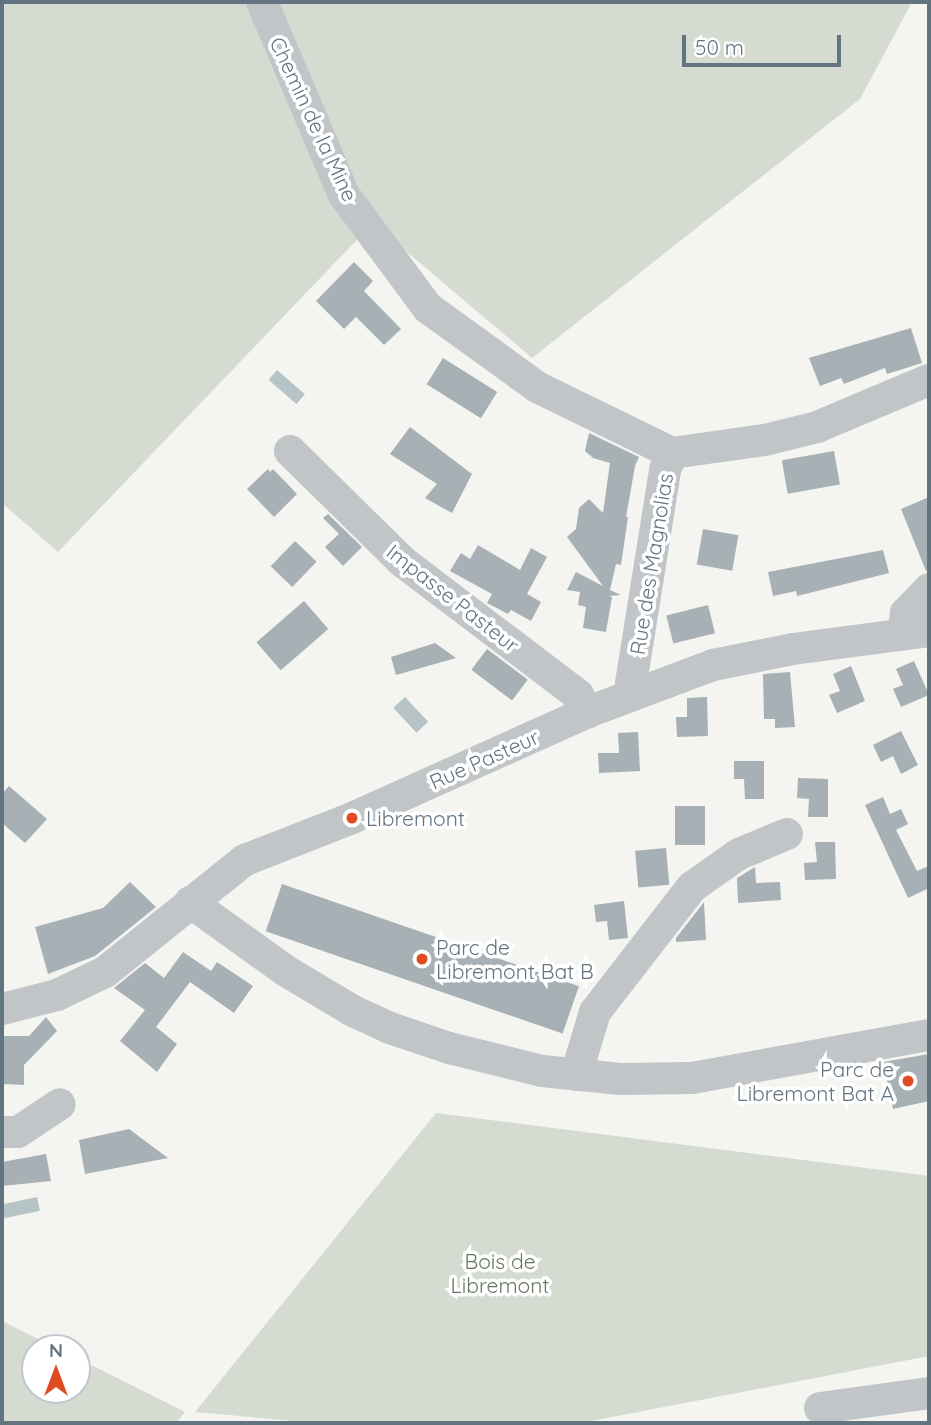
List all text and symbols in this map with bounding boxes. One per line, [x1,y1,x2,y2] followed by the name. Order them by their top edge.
[686,21,845,65] scale bar
[265,33,363,205] street label: Chemin de la Mine
[695,34,744,60] text: 50 m
[624,471,678,657] street label: Rue des Magnolias
[382,538,524,658] street label: Impasse Pasteur
[425,724,543,794] street label: Rue Pasteur
[366,805,465,831] place label: Libremont
[344,810,360,826] marker: Libremont
[436,934,594,984] place label: Parc de Libremont Bat B
[414,951,430,967] marker: Parc de Libremont Bat B
[736,1056,894,1106] place label: Parc de Libremont Bat A
[900,1073,916,1089] marker: Parc de Libremont Bat A
[451,1248,549,1298] park label: Bois de Libremont
[21,1334,91,1404] north arrow
[49,1338,63,1362] text: N

